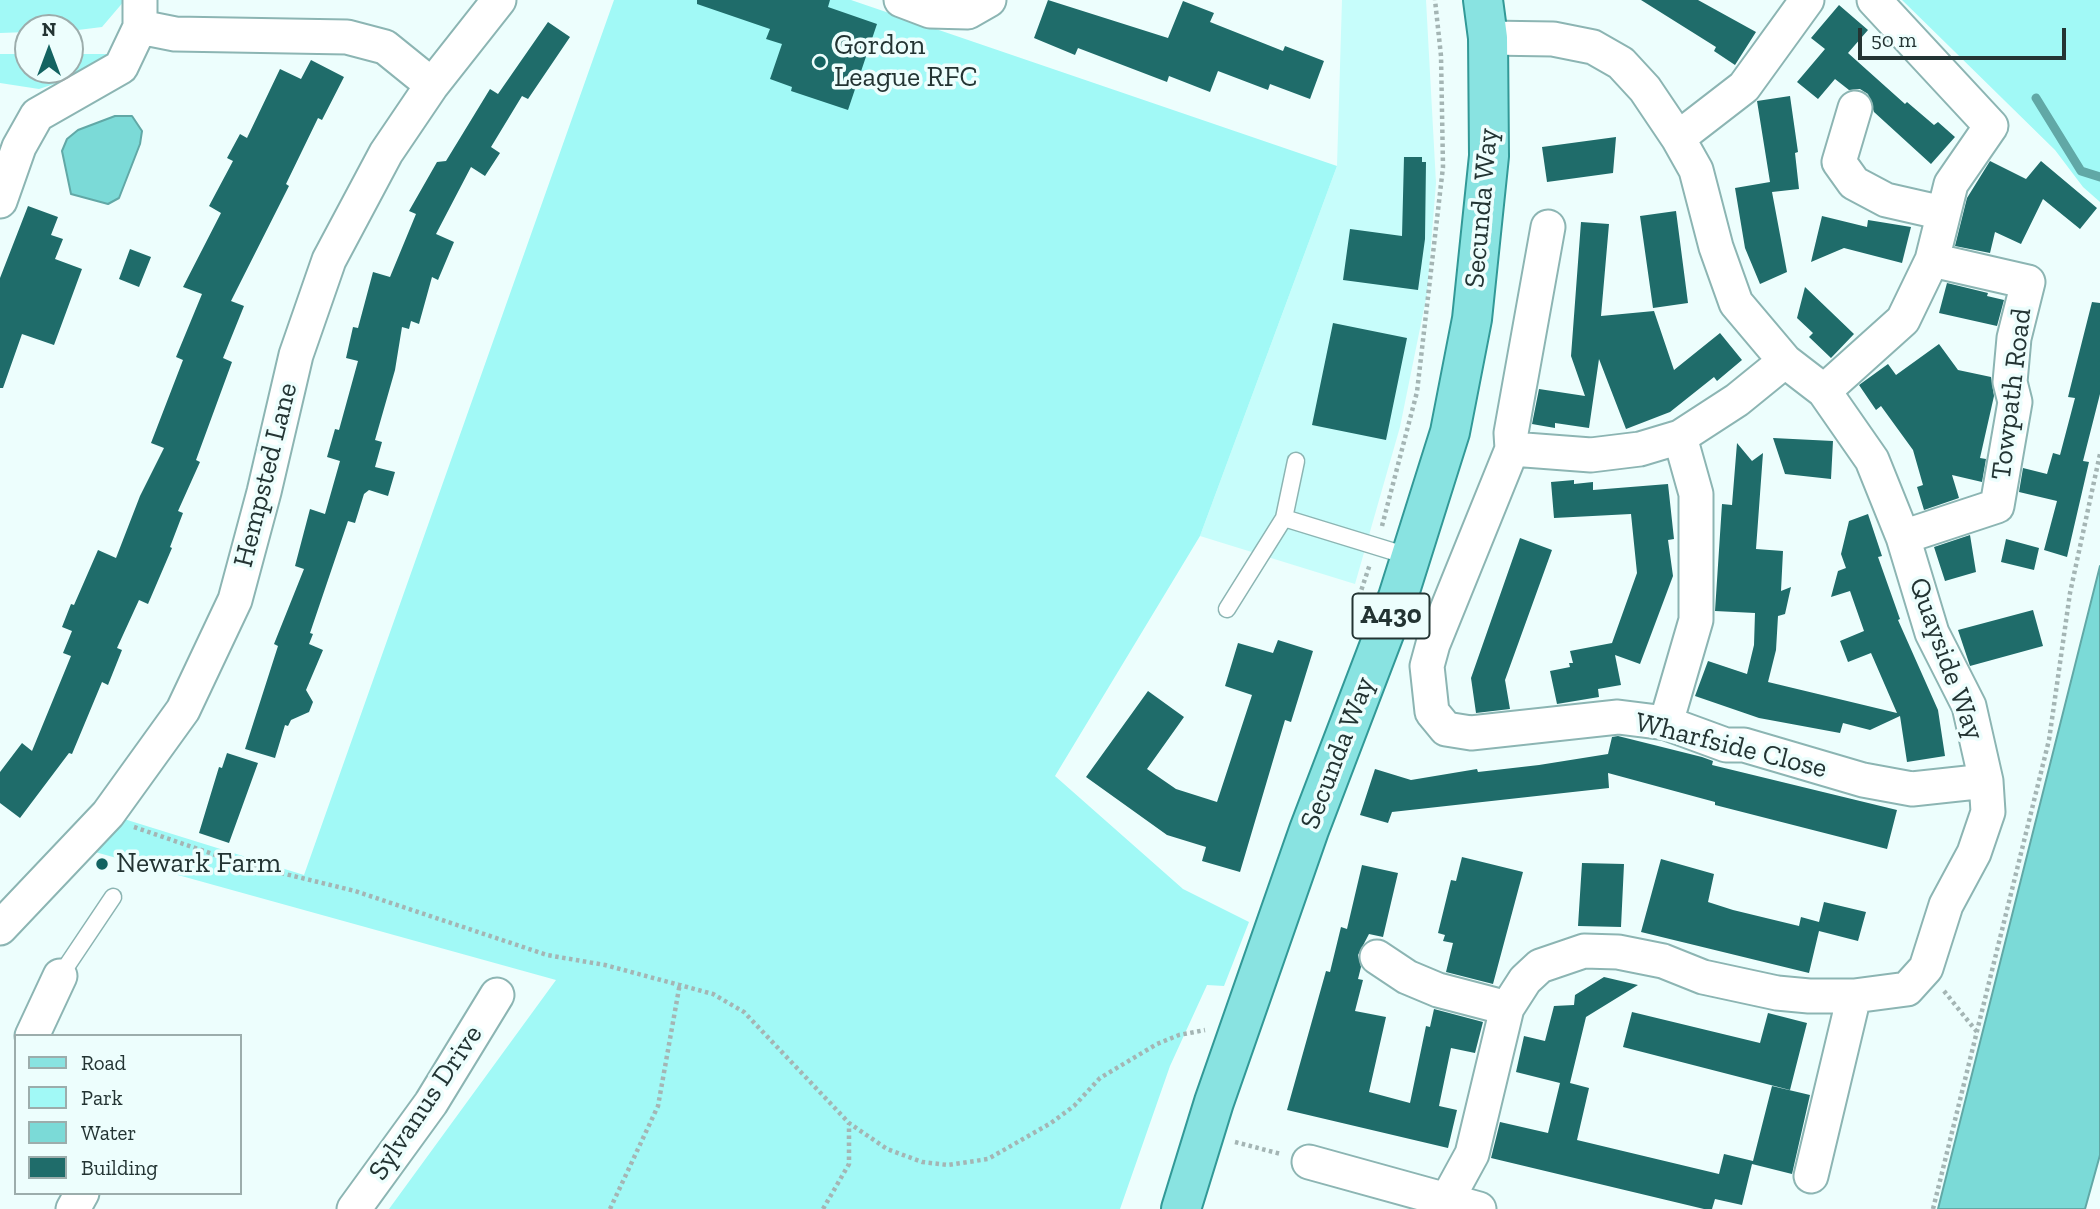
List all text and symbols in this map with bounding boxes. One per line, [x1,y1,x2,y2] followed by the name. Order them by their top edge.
[14,14,84,84] north arrow
[1862,14,2070,58] scale bar
[42,18,56,41] text: N
[1871,27,1917,52] text: 50 m
[834,29,977,95] place label: Gordon League RFC
[812,54,828,70] marker: Gordon League RFC
[1458,127,1506,289] street label: Secunda Way
[1985,306,2039,482] street label: Towpath Road
[227,379,305,571] street label: Hempsted Lane
[1901,573,1991,745] street label: Quayside Way
[1352,594,1430,638] road number: A430
[1294,672,1382,834] street label: Secunda Way
[1632,706,1830,786] street label: Wharfside Close
[116,847,281,881] place label: Newark Farm
[94,856,110,872] marker: Newark Farm
[362,1019,490,1187] street label: Sylvanus Drive
[14,1034,242,1195] legend
[81,1050,126,1075] text: Road
[81,1085,123,1110] text: Park
[81,1120,136,1145] text: Water
[81,1155,158,1180] text: Building

